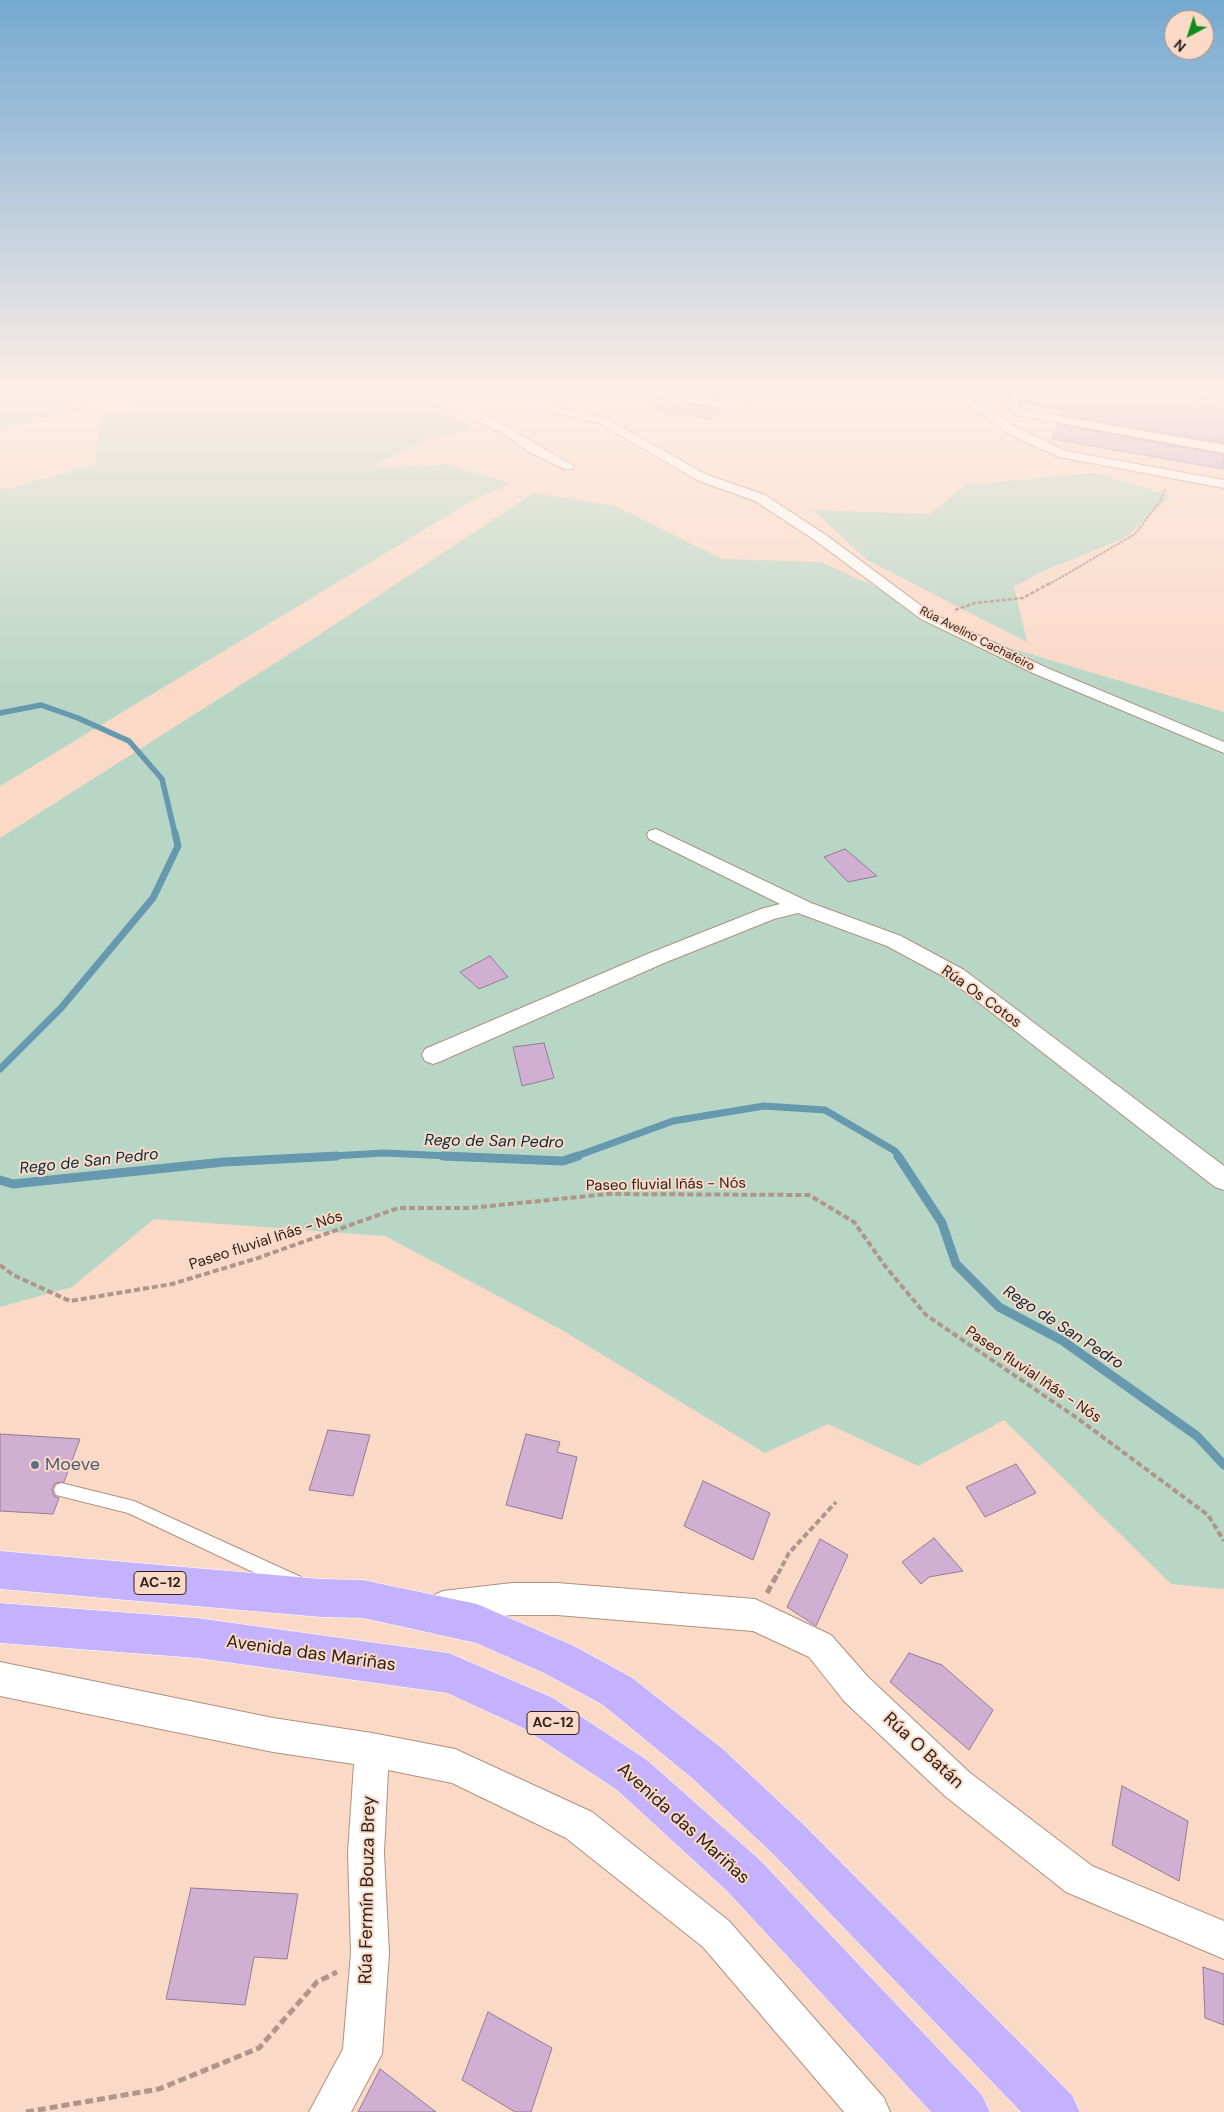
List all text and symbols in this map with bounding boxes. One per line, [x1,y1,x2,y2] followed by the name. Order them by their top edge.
[1164,10,1214,60] north arrow
[1170,36,1190,56] text: N
[917,604,1037,674] street label: Rúa Avelino Cachafeiro
[938,962,1024,1032] street label: Rúa Os Cotos
[424,1131,564,1153] water label: Rego de San Pedro
[19,1145,159,1179] water label: Rego de San Pedro
[586,1175,746,1195] street label: Paseo fluvial Iñás - Nós
[187,1208,345,1274] street label: Paseo fluvial Iñás - Nós
[999,1282,1127,1374] water label: Rego de San Pedro
[962,1323,1104,1427] street label: Paseo fluvial Iñás - Nós
[45,1454,100,1476] place label: Moeve
[29,1459,41,1471] marker: Moeve
[134,1572,186,1595] road number: AC-12
[225,1631,397,1677] street label: Avenida das Mariñas
[878,1708,968,1794] street label: Rúa O Batán
[527,1712,579,1735] road number: AC-12
[612,1759,754,1889] street label: Avenida das Mariñas
[356,1796,380,1984] street label: Rúa Fermín Bouza Brey

